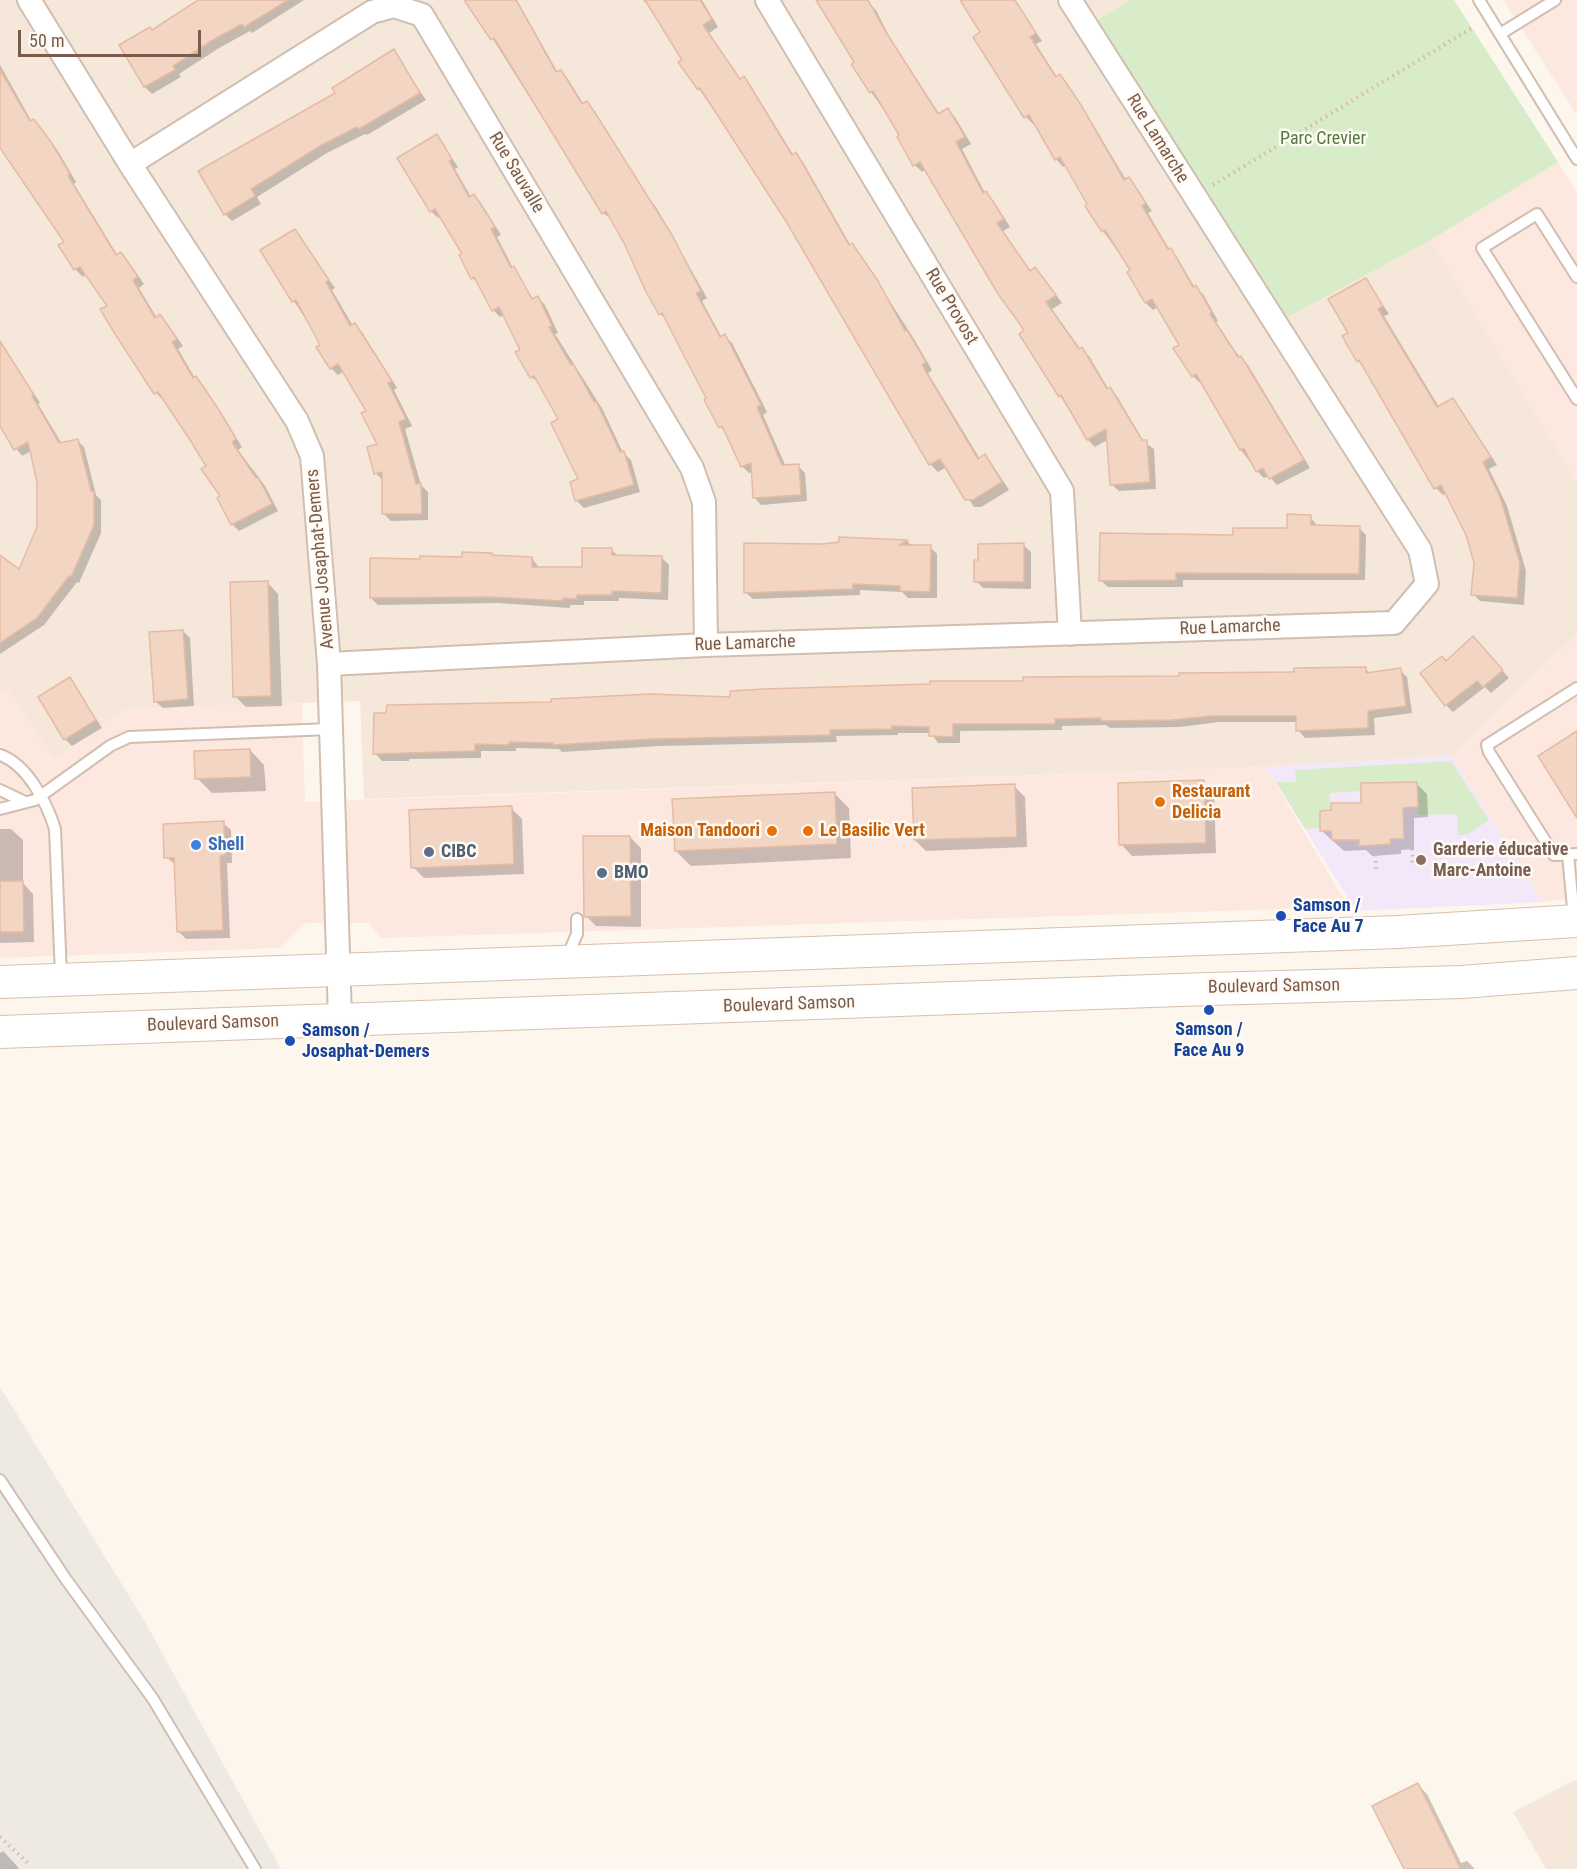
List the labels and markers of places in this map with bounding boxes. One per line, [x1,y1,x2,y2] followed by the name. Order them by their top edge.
[1172,781,1250,824] place label: Restaurant Delicia
[1153,795,1167,809] marker: Restaurant Delicia
[640,820,760,842] place label: Maison Tandoori
[820,820,925,842] place label: Le Basilic Vert
[765,824,779,838] marker: Maison Tandoori
[801,824,815,838] marker: Le Basilic Vert
[208,834,244,856] place label: Shell
[189,838,203,852] marker: Shell
[1433,839,1568,882] place label: Garderie éducative Marc-Antoine
[441,841,476,863] place label: CIBC
[422,845,436,859] marker: CIBC
[1414,853,1428,867] marker: Garderie éducative Marc-Antoine
[614,862,649,884] place label: BMO
[595,866,609,880] marker: BMO
[1293,895,1364,938] place label: Samson / Face Au 7
[1274,909,1288,923] marker: Samson / Face Au 7
[1202,1003,1216,1017] marker: Samson / Face Au 9
[1174,1019,1244,1062] place label: Samson / Face Au 9
[302,1020,430,1062] place label: Samson / Josaphat-Demers
[283,1034,297,1048] marker: Samson / Josaphat-Demers

